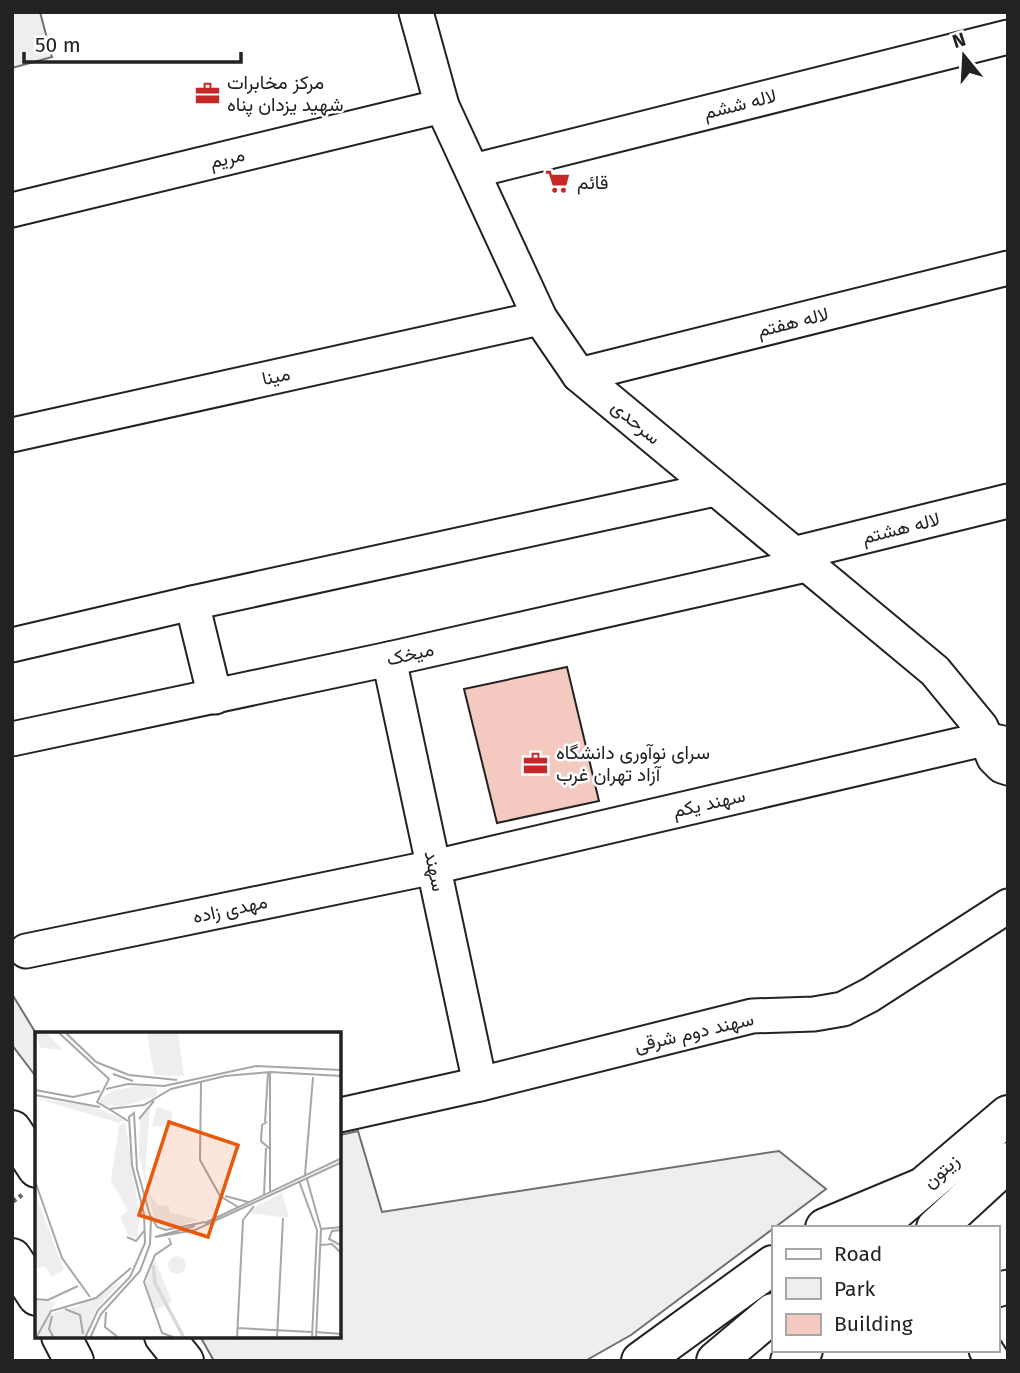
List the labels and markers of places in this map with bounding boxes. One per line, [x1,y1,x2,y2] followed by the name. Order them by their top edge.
[227,71,343,118] place label: مرکز مخابرات شهید یزدان پناه
[193,79,221,107] office icon: مرکز مخابرات شهید یزدان پناه
[543,168,571,196] supermarket icon: قائم
[577,171,609,195] place label: قائم
[556,741,710,786] place label: سرای نوآوری دانشگاه آزاد تهران غرب
[522,749,550,777] office icon: سرای نوآوری دانشگاه آزاد تهران غرب

